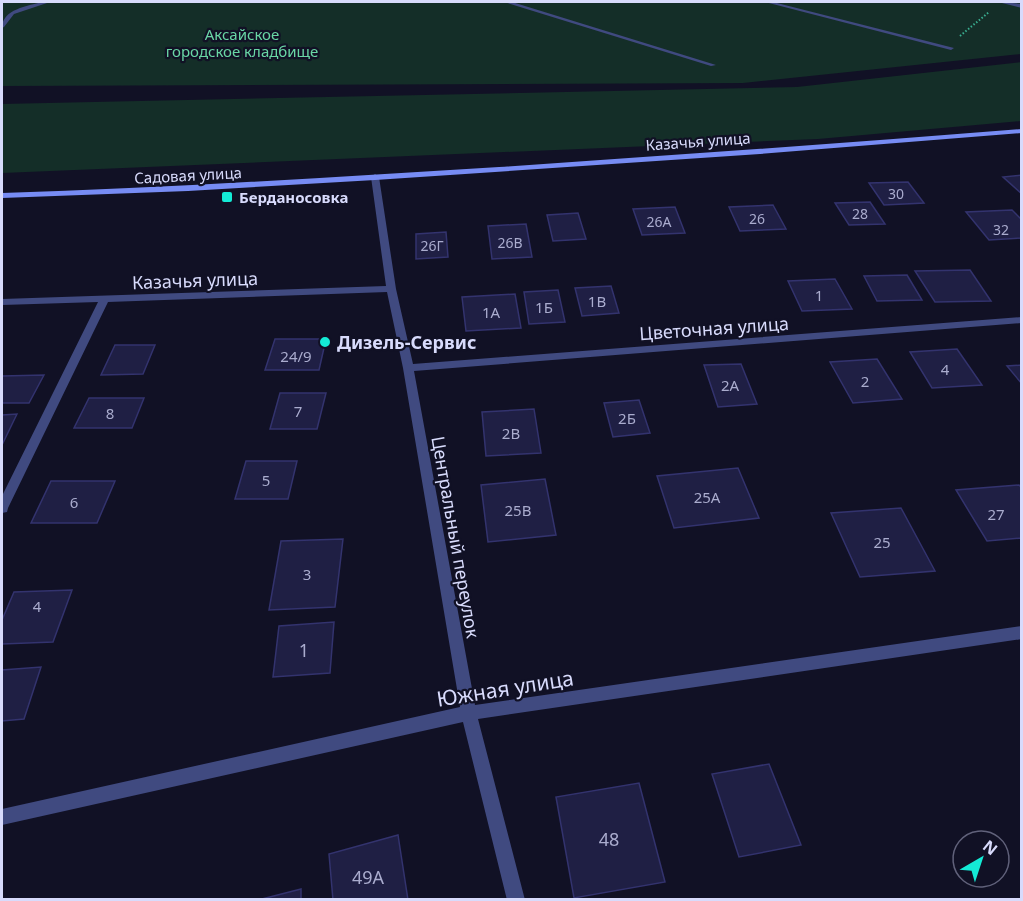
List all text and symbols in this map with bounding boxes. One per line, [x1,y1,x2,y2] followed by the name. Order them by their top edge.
[166,24,318,61] park label: Аксайское городское кладбище
[645,127,751,155] street label: Казачья улица
[134,162,242,188] street label: Садовая улица
[888,184,904,203] house number: 30
[239,187,348,207] place label: Берданосовка
[220,190,234,204] marker: Берданосовка
[852,204,868,223] house number: 28
[749,209,765,228] house number: 26
[647,212,672,231] house number: 26А
[993,220,1009,239] house number: 32
[497,233,523,252] house number: 26В
[420,236,444,255] house number: 26Г
[132,266,258,294] street label: Казачья улица
[815,285,823,305] house number: 1
[588,291,606,311] house number: 1В
[535,297,553,317] house number: 1Б
[482,302,501,322] house number: 1А
[639,311,789,345] street label: Цветочная улица
[337,330,476,354] place label: Дизель-Сервис
[318,335,332,349] marker: Дизель-Сервис
[280,346,312,366] house number: 24/9
[941,359,950,379] house number: 4
[861,371,869,391] house number: 2
[721,375,740,395] house number: 2А
[294,401,302,421] house number: 7
[106,403,114,423] house number: 8
[618,408,636,428] house number: 2Б
[502,423,520,443] house number: 2В
[426,434,486,640] street label: Центральный переулок
[262,470,270,490] house number: 5
[694,487,721,507] house number: 25А
[70,492,78,512] house number: 6
[505,500,531,520] house number: 25В
[987,504,1005,524] house number: 27
[873,532,891,552] house number: 25
[303,564,311,584] house number: 3
[33,596,42,616] house number: 4
[299,638,309,662] house number: 1
[435,663,575,713] street label: Южная улица
[599,827,619,851] house number: 48
[951,829,1011,889] north arrow
[978,835,1002,860] text: N
[352,865,385,889] house number: 49А

